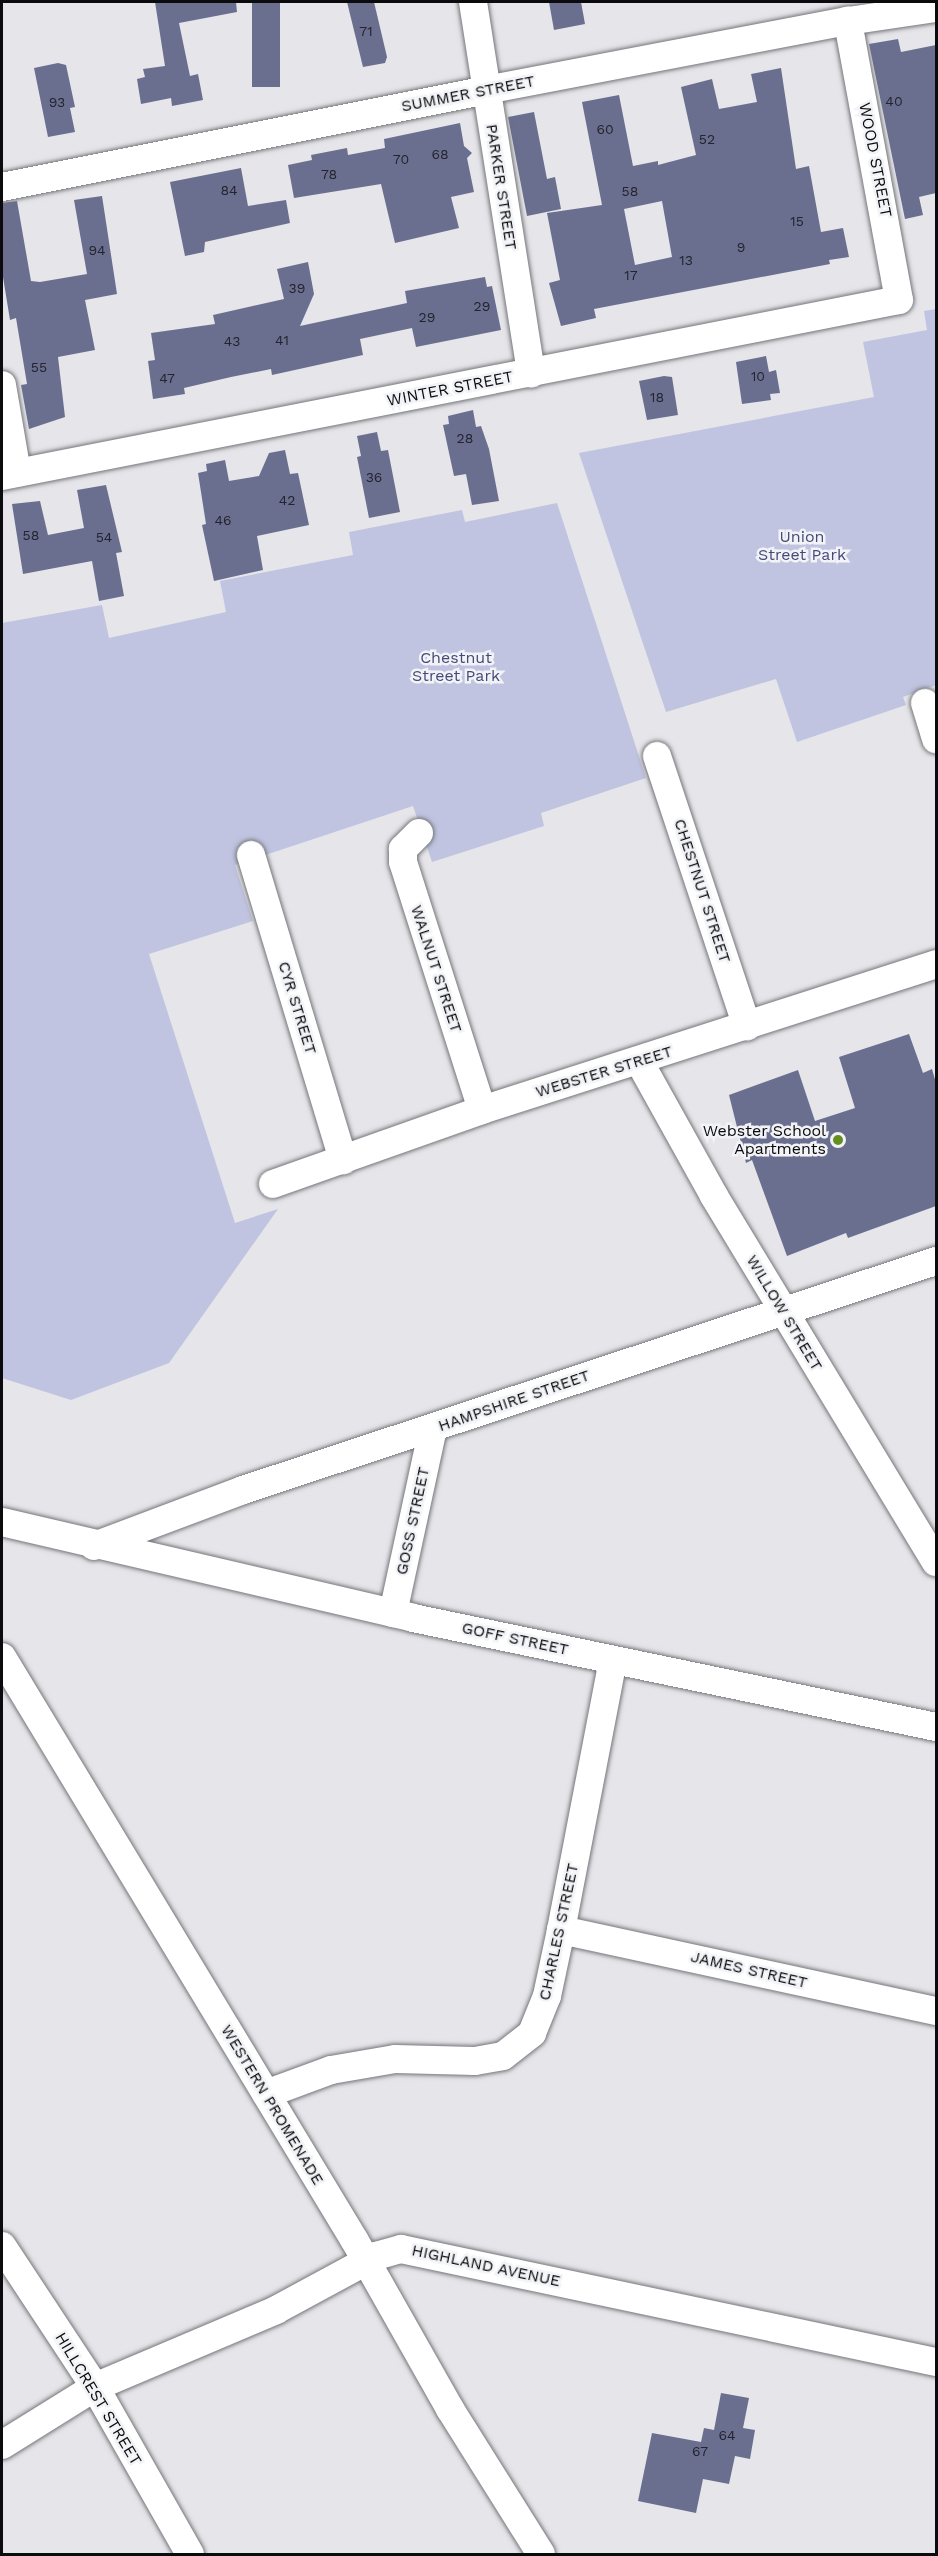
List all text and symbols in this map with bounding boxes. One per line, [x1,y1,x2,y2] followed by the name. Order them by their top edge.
[359,23,373,39] house number: 71
[400,72,536,116] street label: SUMMER STREET
[885,93,903,109] house number: 40
[49,94,65,110] house number: 93
[854,101,896,219] street label: WOOD STREET
[596,121,614,137] house number: 60
[482,123,520,251] street label: PARKER STREET
[699,131,715,147] house number: 52
[431,146,449,162] house number: 68
[393,151,409,167] house number: 70
[321,166,337,182] house number: 78
[220,182,238,198] house number: 84
[622,183,638,199] house number: 58
[790,213,804,229] house number: 15
[737,239,745,255] house number: 9
[88,242,106,258] house number: 94
[679,252,693,268] house number: 13
[624,267,638,283] house number: 17
[289,280,305,296] house number: 39
[474,298,490,314] house number: 29
[419,309,435,325] house number: 29
[275,332,289,348] house number: 41
[224,333,240,349] house number: 43
[31,359,47,375] house number: 55
[385,367,515,411] street label: WINTER STREET
[751,368,765,384] house number: 10
[159,370,175,386] house number: 47
[650,389,664,405] house number: 18
[457,430,473,446] house number: 28
[366,469,382,485] house number: 36
[279,492,295,508] house number: 42
[214,512,232,528] house number: 46
[23,527,39,543] house number: 58
[758,527,846,565] park label: Union Street Park
[96,529,112,545] house number: 54
[412,648,500,686] park label: Chestnut Street Park
[670,816,734,966] street label: CHESTNUT STREET
[406,903,466,1035] street label: WALNUT STREET
[274,959,320,1057] street label: CYR STREET
[533,1042,675,1102] street label: WEBSTER STREET
[702,1121,826,1159] place label: Webster School Apartments
[831,1133,845,1147] marker: Webster School Apartments
[742,1252,826,1374] street label: WILLOW STREET
[436,1366,592,1436] street label: HAMPSHIRE STREET
[392,1465,434,1577] street label: GOSS STREET
[460,1618,570,1660] street label: GOFF STREET
[535,1862,583,2002] street label: CHARLES STREET
[689,1947,809,1993] street label: JAMES STREET
[217,2022,327,2188] street label: WESTERN PROMENADE
[410,2241,562,2291] street label: HIGHLAND AVENUE
[51,2329,145,2469] street label: HILLCREST STREET
[718,2427,736,2443] house number: 64
[692,2443,708,2459] house number: 67

